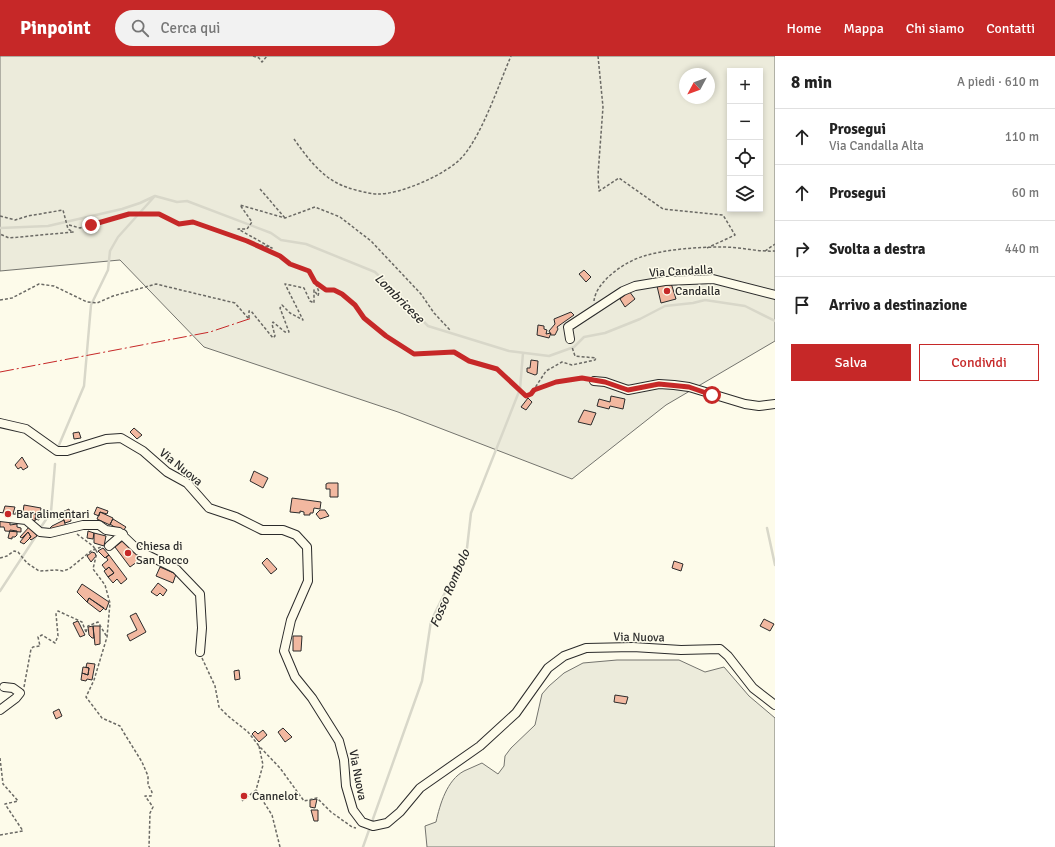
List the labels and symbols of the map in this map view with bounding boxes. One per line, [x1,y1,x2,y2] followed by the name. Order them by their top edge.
[679,68,715,104] north arrow
[82,216,100,234] route end
[649,262,713,281] street label: Via Candalla
[371,271,429,328] water label: Lombricese
[675,284,720,299] place label: Candalla
[662,286,672,296] marker: Candalla
[703,386,721,404] route start
[156,445,205,489] street label: Via Nuova
[16,507,89,522] place label: Bar alimentari
[3,509,13,519] marker: Bar alimentari
[136,539,189,568] place label: Chiesa di San Rocco
[426,546,474,630] water label: Fosso Rombolo
[123,548,133,558] marker: Chiesa di San Rocco
[613,630,665,645] street label: Via Nuova
[345,749,370,802] street label: Via Nuova
[252,789,298,804] place label: Cannelot
[239,791,249,801] marker: Cannelot

